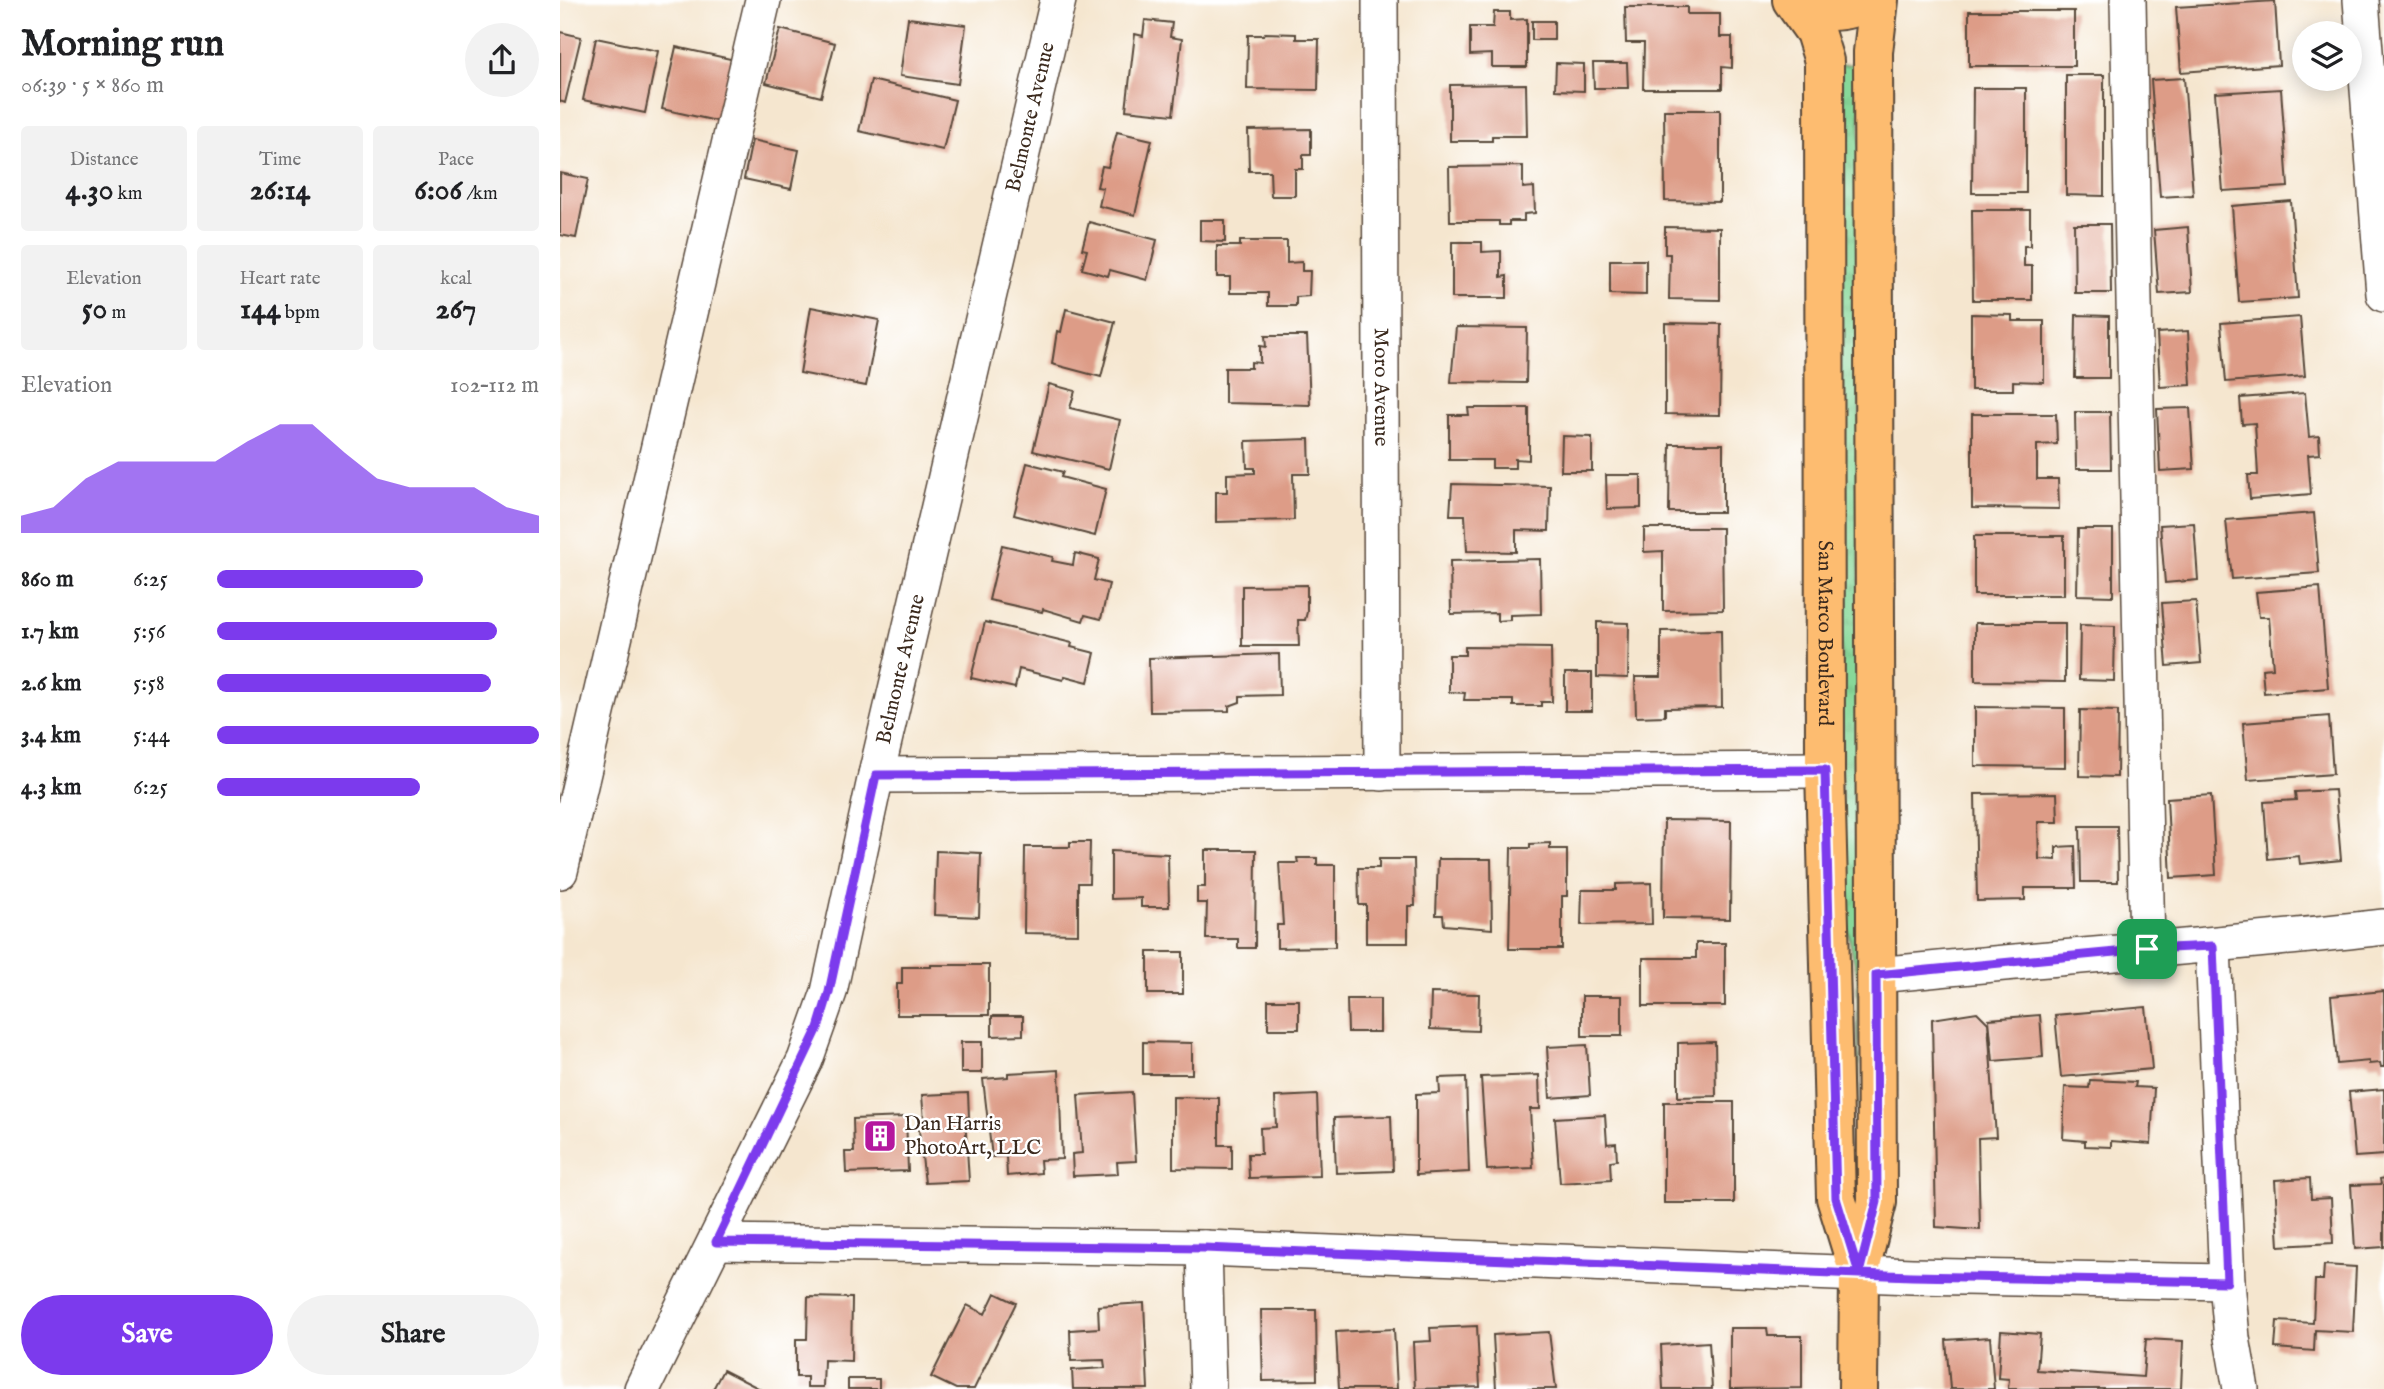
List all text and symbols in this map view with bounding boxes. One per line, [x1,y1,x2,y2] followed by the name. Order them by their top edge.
[21,21,224,69] text: Morning run
[2292,21,2362,91] map controls
[2292,21,2362,91] button: layers
[465,23,539,97] button: share
[1000,39,1061,195] street label: Belmonte Avenue
[21,71,164,100] text: 06:39 · 5 × 860 m
[70,148,138,172] text: Distance
[259,148,301,172] text: Time
[438,148,474,172] text: Pace
[66,172,113,210] text: 4.30
[250,172,310,210] text: 26:14
[414,172,462,210] text: 6:06
[113,182,142,206] text: km
[462,182,498,206] text: /km
[66,267,142,291] text: Elevation
[239,267,321,291] text: Heart rate
[440,267,472,291] text: kcal
[82,291,107,329] text: 50
[240,291,281,329] text: 144
[436,291,476,329] text: 267
[107,301,126,325] text: m
[281,301,320,325] text: bpm
[1367,328,1395,447] street label: Moro Avenue
[21,371,112,400] text: Elevation
[450,371,539,400] text: 102–112 m
[1811,540,1838,727] street label: San Marco Boulevard
[21,565,74,594] text: 860 m
[133,565,168,594] text: 6:25
[870,591,932,747] street label: Belmonte Avenue
[21,617,79,646] text: 1.7 km
[133,617,165,646] text: 5:56
[21,669,82,698] text: 2.6 km
[133,669,165,698] text: 5:58
[21,721,81,750] text: 3.4 km
[133,721,170,750] text: 5:44
[21,773,81,802] text: 4.3 km
[133,773,168,802] text: 6:25
[2117,919,2177,979] pin
[2128,930,2166,968] icon: arrive
[904,1111,1041,1162] place label: Dan Harris PhotoArt, LLC
[861,1117,899,1155] building icon: Dan Harris PhotoArt, LLC
[21,1295,273,1375] button: Save
[287,1295,539,1375] button: Share

